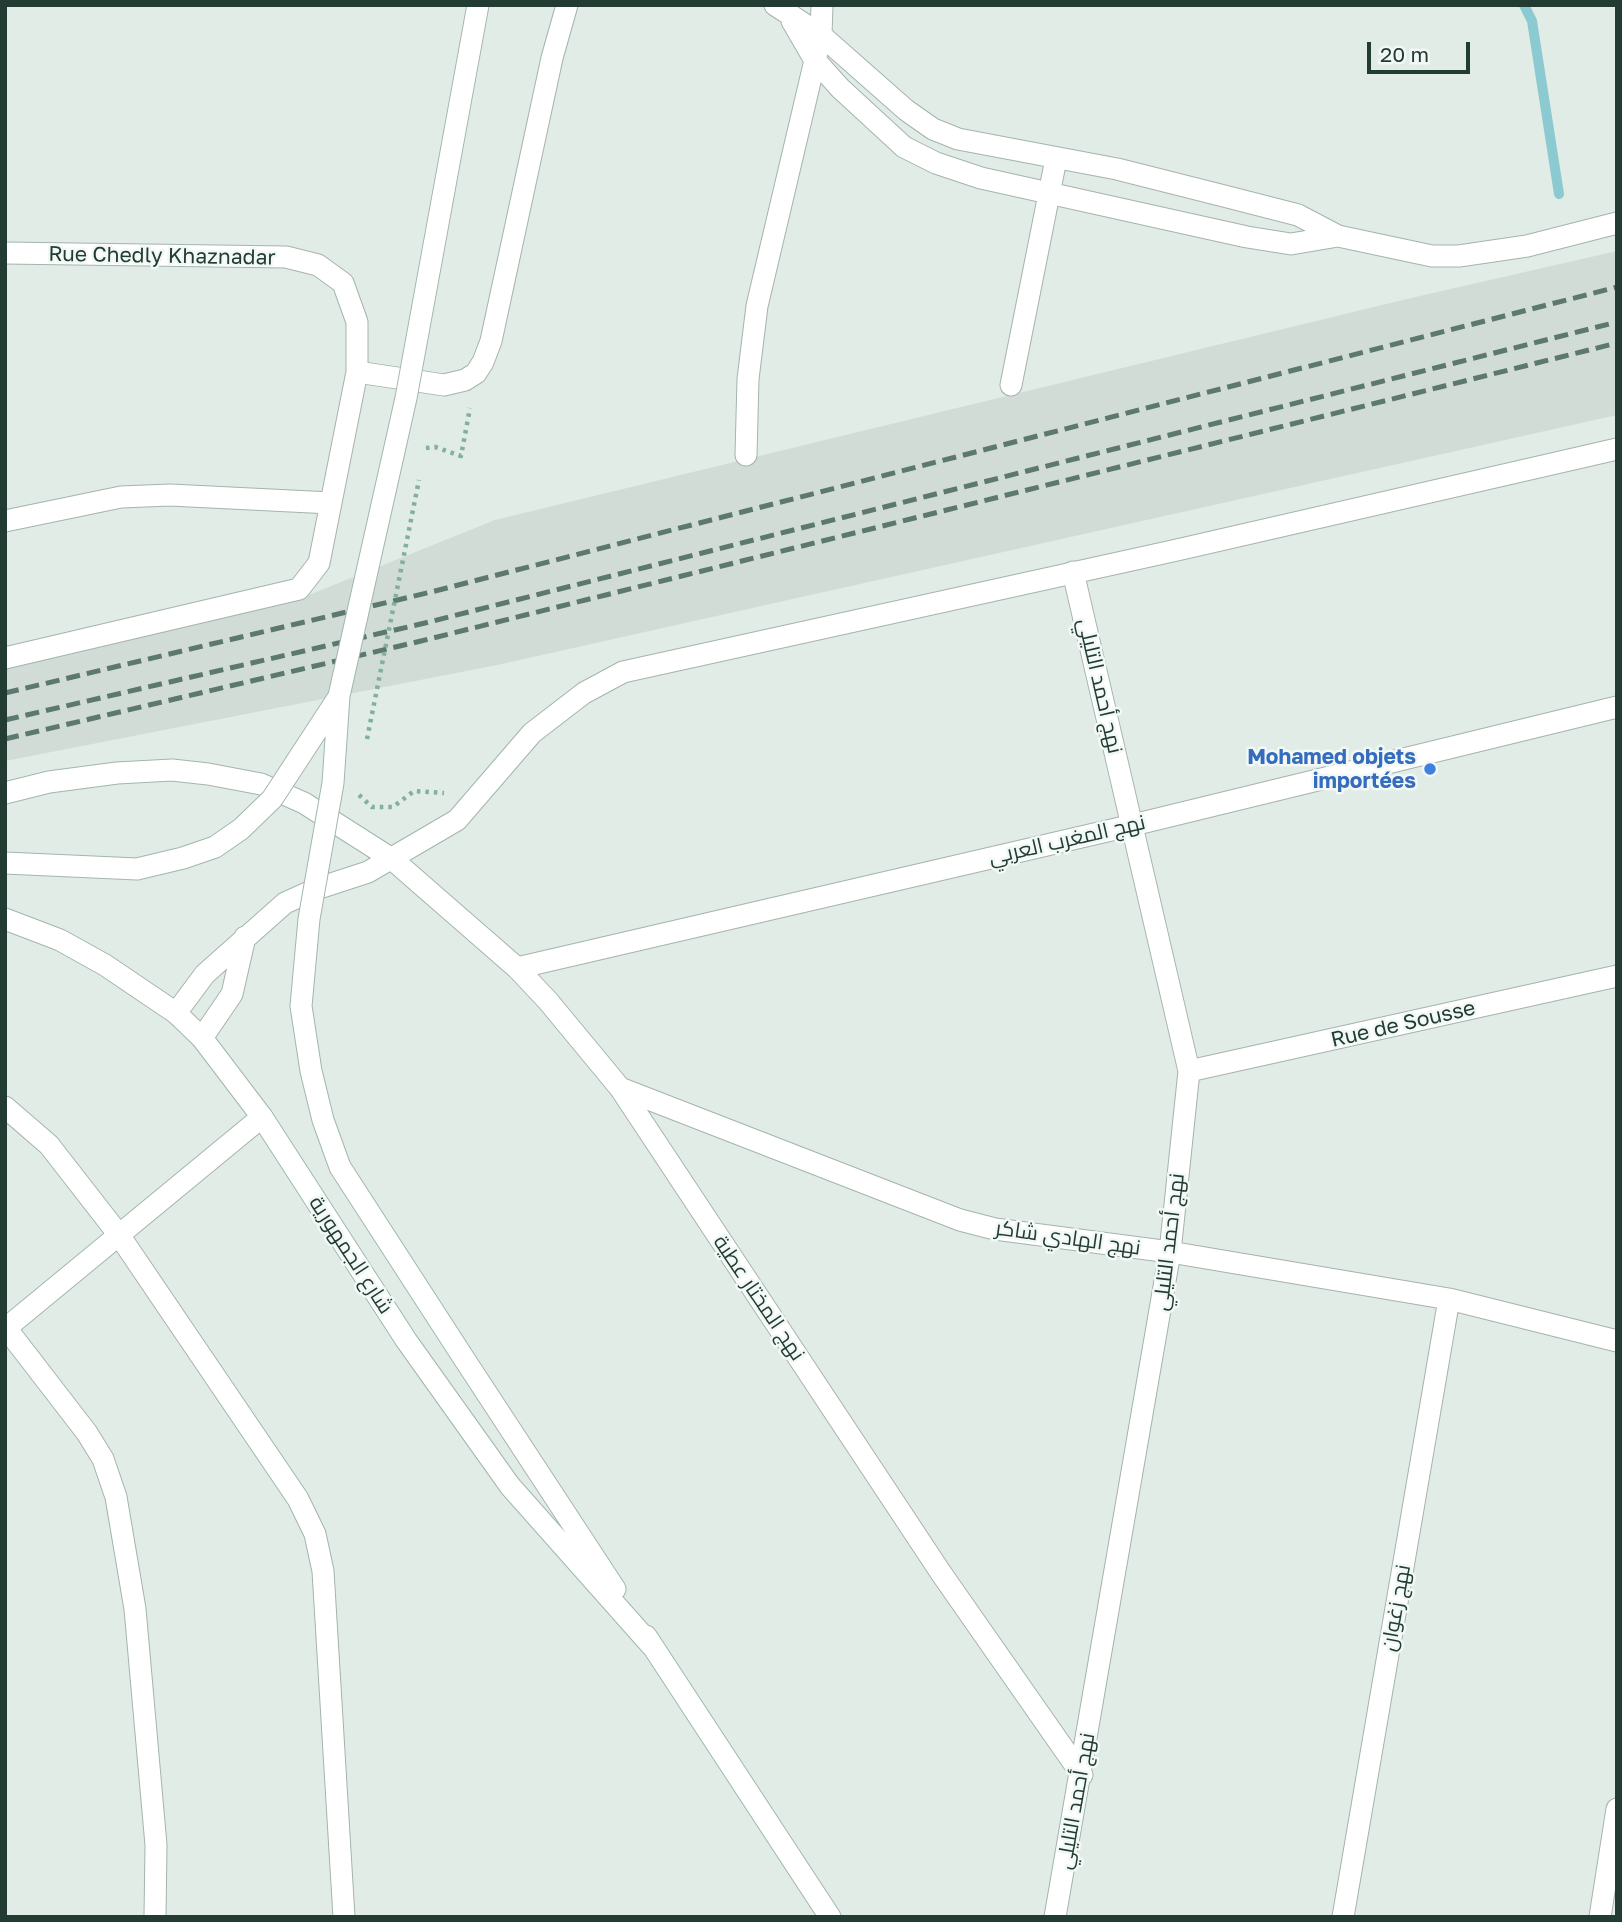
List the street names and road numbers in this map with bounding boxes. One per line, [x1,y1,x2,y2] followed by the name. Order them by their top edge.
[48,241,276,271] street label: Rue Chedly Khaznadar
[1072,616,1128,756] street label: نهج أحمد التليلي
[986,810,1148,870] street label: نهج المغرب العربي
[1328,995,1478,1053] street label: Rue de Sousse
[1148,1172,1190,1312] street label: نهج أحمد التليلي
[304,1191,398,1319] street label: شارع الجمهورية
[994,1215,1142,1261] street label: نهج الهادي شاكر
[708,1231,810,1365] street label: نهج المختار عطية
[1376,1563,1416,1653] street label: نهج زغوان
[1052,1731,1100,1871] street label: نهج أحمد التليلي

